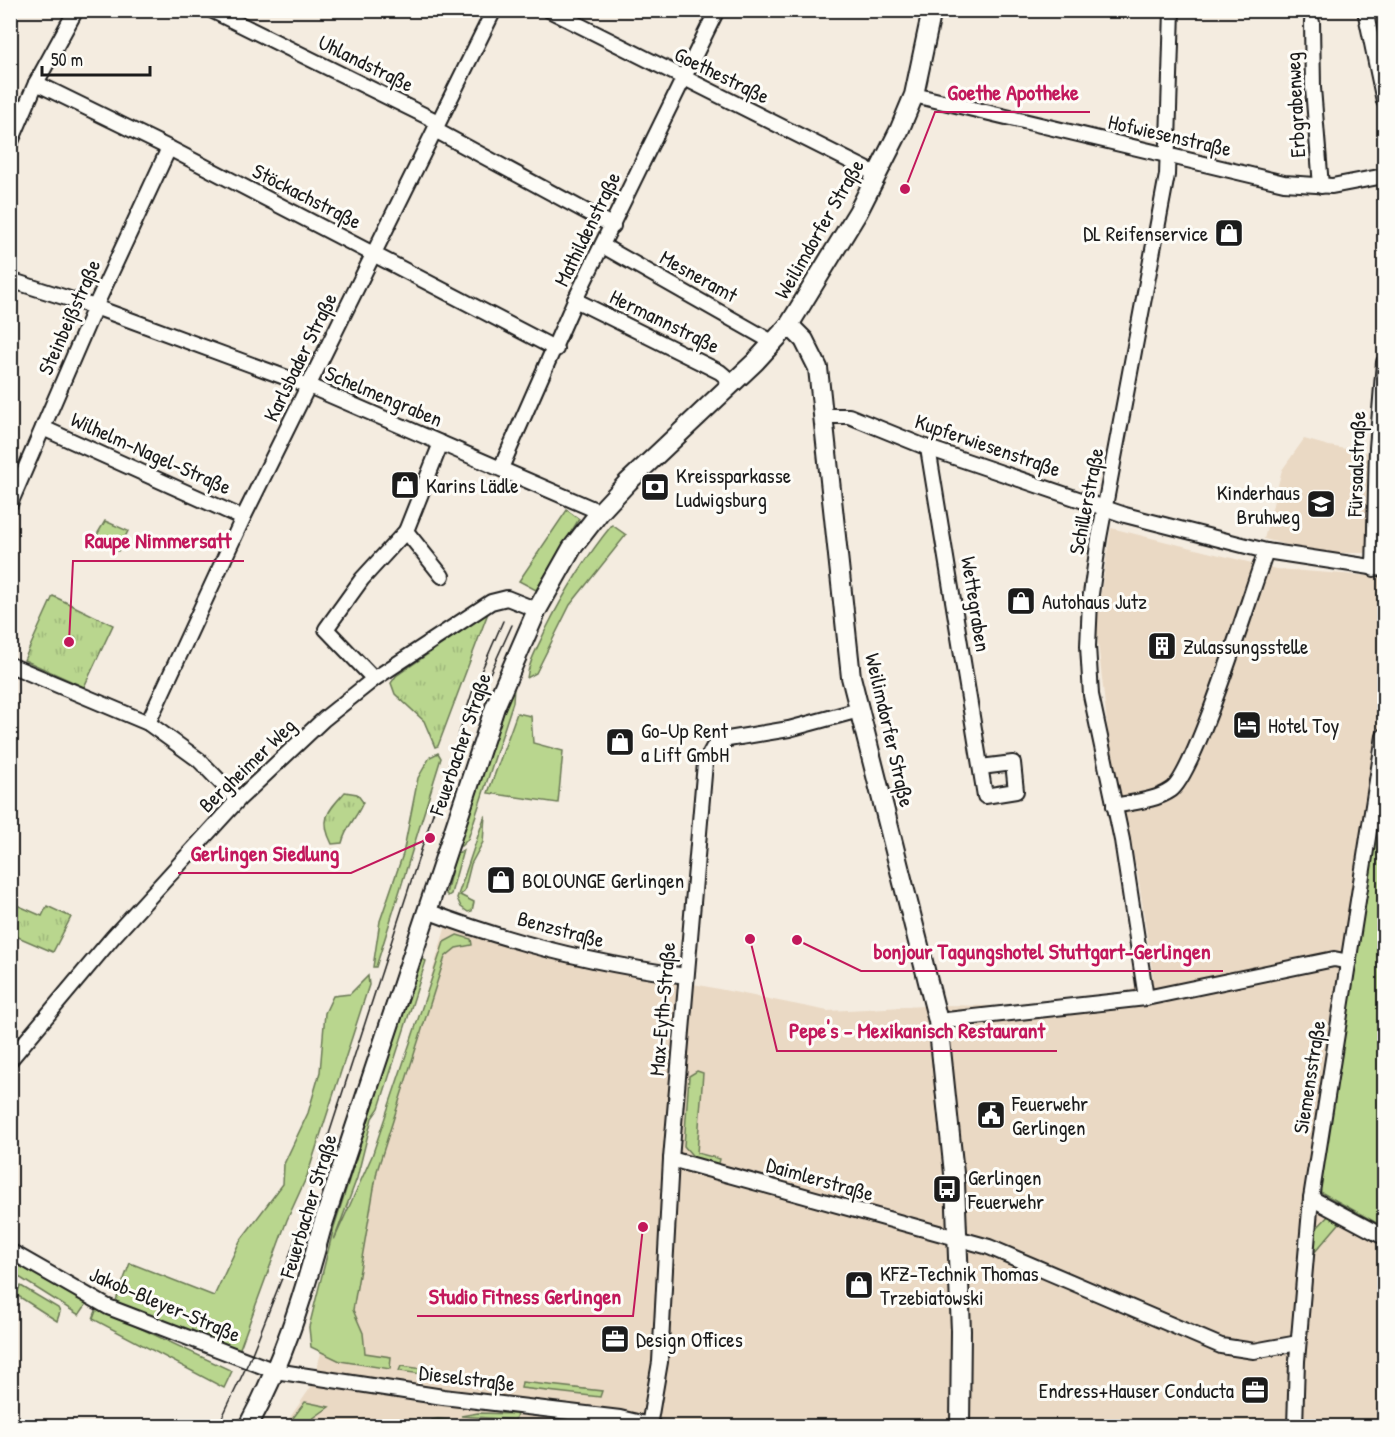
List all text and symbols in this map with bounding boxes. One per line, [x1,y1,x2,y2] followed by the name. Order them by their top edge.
[313,27,419,99] street label: Uhlandstraße
[42,39,150,77] scale bar
[670,40,774,110] street label: Goethestraße
[51,47,83,72] text: 50 m
[1278,52,1312,158] street label: Erbgrabenweg
[935,72,1090,112] callout: Goethe Apotheke
[947,77,1079,108] text: Goethe Apotheke
[1106,107,1234,163] street label: Hofwiesenstraße
[767,154,871,304] street label: Weilimdorfer Straße
[248,156,366,236] street label: Stöckachstraße
[547,167,627,291] street label: Mathildenstraße
[1213,217,1245,249] shop icon: DL Reifenservice
[1083,219,1208,248] place label: DL Reifenservice
[655,243,744,310] street label: Mesneramt
[31,255,107,379] street label: Steinbeißstraße
[605,282,725,360] street label: Hermannstraße
[256,288,344,426] street label: Karlsbader Straße
[321,358,447,434] street label: Schelmengraben
[66,405,236,501] street label: Wilhelm-Nagel-Straße
[911,407,1065,483] street label: Kupferwiesenstraße
[1340,411,1372,518] street label: Fürsaalstraße
[1061,445,1111,557] street label: Schillerstraße
[676,461,791,514] place label: Kreissparkasse Ludwigsburg
[389,469,421,501] shop icon: Karins Lädle
[426,471,519,500] place label: Karins Lädle
[639,471,671,503] bank icon: Kreissparkasse Ludwigsburg
[1217,478,1300,531] place label: Kinderhaus Bruhweg
[1305,488,1337,520] school or university icon: Kinderhaus Bruhweg
[73,521,244,561] callout: Raupe Nimmersatt
[85,525,233,556] text: Raupe Nimmersatt
[954,554,998,654] street label: Wettegraben
[1005,585,1037,617] shop icon: Autohaus Jutz
[1042,587,1147,616] place label: Autohaus Jutz
[1146,630,1178,662] building icon: Zulassungsstelle
[1183,632,1308,661] place label: Zulassungsstelle
[858,650,922,810] street label: Weilimdorfer Straße
[422,669,498,820] street label: Feuerbacher Straße
[1231,709,1263,741] hotel icon: Hotel Toy
[192,711,302,819] street label: Bergheimer Weg
[1268,711,1340,740] place label: Hotel Toy
[641,716,729,769] place label: Go-Up Rent a Lift GmbH
[604,726,636,758] shop icon: Go-Up Rent a Lift GmbH
[178,833,351,873] callout: Gerlingen Siedlung
[191,838,340,869] text: Gerlingen Siedlung
[485,864,517,896] shop icon: BOLOUNGE Gerlingen
[522,866,684,895] place label: BOLOUNGE Gerlingen
[514,904,608,954] street label: Benzstraße
[861,931,1223,971] callout: bonjour Tagungshotel Stuttgart-Gerlingen
[873,936,1211,967] text: bonjour Tagungshotel Stuttgart-Gerlingen
[642,941,682,1077] street label: Max-Eyth-Straße
[777,1011,1057,1051] callout: Pepe's - Mexikanisch Restaurant
[789,1015,1046,1046] text: Pepe's - Mexikanisch Restaurant
[1286,1018,1332,1136] street label: Siemensstraße
[1011,1089,1088,1142] place label: Feuerwehr Gerlingen
[975,1099,1007,1131] public building icon: Feuerwehr Gerlingen
[272,1131,344,1282] street label: Feuerbacher Straße
[763,1150,877,1208] street label: Daimlerstraße
[967,1163,1044,1216] place label: Gerlingen Feuerwehr
[931,1173,963,1205] bus stop icon: Gerlingen Feuerwehr
[85,1259,245,1349] street label: Jakob-Bleyer-Straße
[880,1259,1039,1312] place label: KFZ-Technik Thomas Trzebiatowski
[843,1269,875,1301] shop icon: KFZ-Technik Thomas Trzebiatowski
[417,1276,633,1316] callout: Studio Fitness Gerlingen
[429,1281,621,1312] text: Studio Fitness Gerlingen
[599,1323,631,1355] office icon: Design Offices
[636,1325,743,1354] place label: Design Offices
[418,1358,516,1398] street label: Dieselstraße
[1239,1374,1271,1406] office icon: Endress+Hauser Conducta
[1039,1376,1234,1405] place label: Endress+Hauser Conducta

